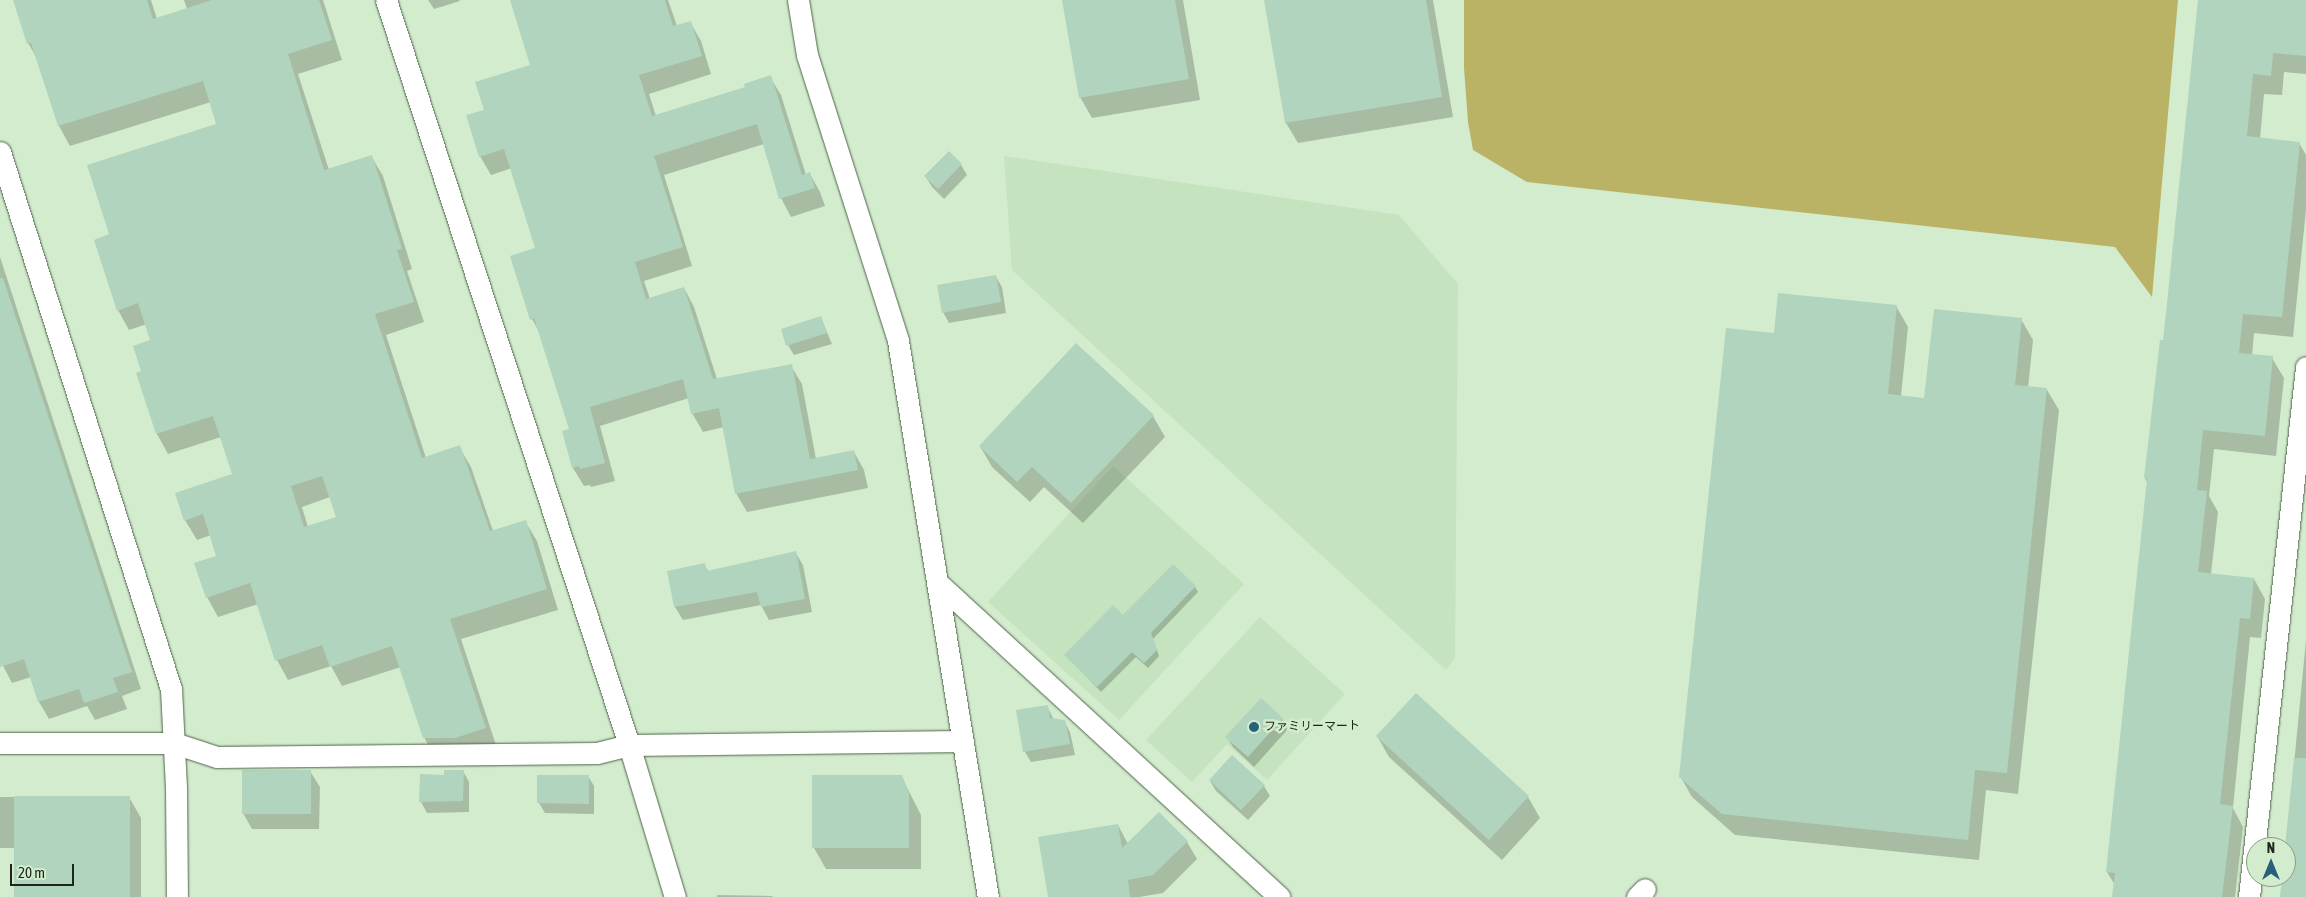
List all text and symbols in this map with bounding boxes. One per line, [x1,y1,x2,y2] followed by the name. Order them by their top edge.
[1264,720,1360,734] place label: ファミリーマート
[1248,721,1260,733] marker: ファミリーマート
[2246,837,2296,887] north arrow
[2267,840,2275,856] text: N
[12,854,76,886] scale bar
[18,864,45,881] text: 20 m

